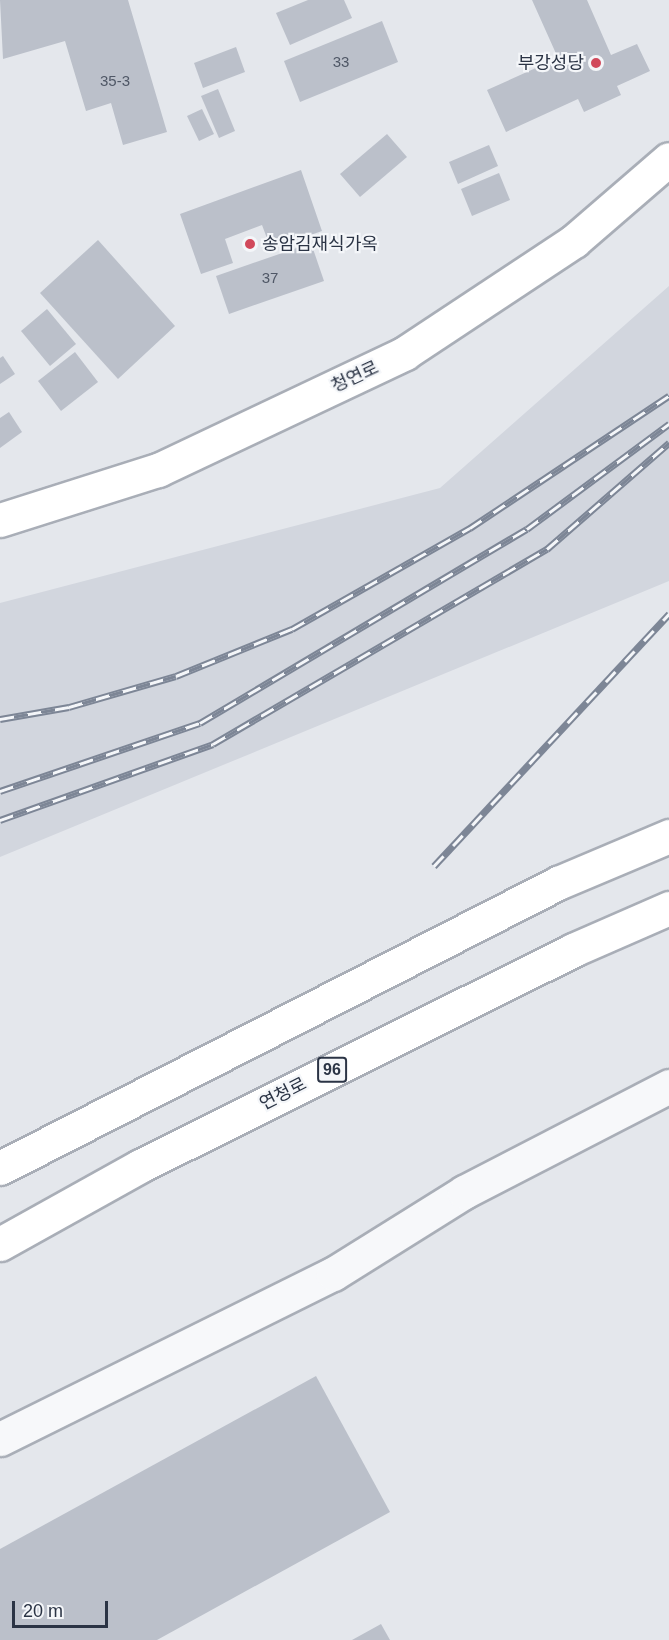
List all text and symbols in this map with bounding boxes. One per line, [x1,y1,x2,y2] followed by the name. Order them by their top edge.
[518,52,584,74] place label: 부강성당
[333,53,349,71] house number: 33
[589,56,603,70] marker: 부강성당
[100,72,130,90] house number: 35-3
[262,233,378,255] place label: 송암김재식가옥
[243,237,257,251] marker: 송암김재식가옥
[262,269,278,287] house number: 37
[328,357,382,397] street label: 청연로
[317,1057,347,1083] road number: 96
[256,1073,310,1115] street label: 연청로
[15,1589,111,1627] scale bar
[23,1601,63,1621] text: 20 m

